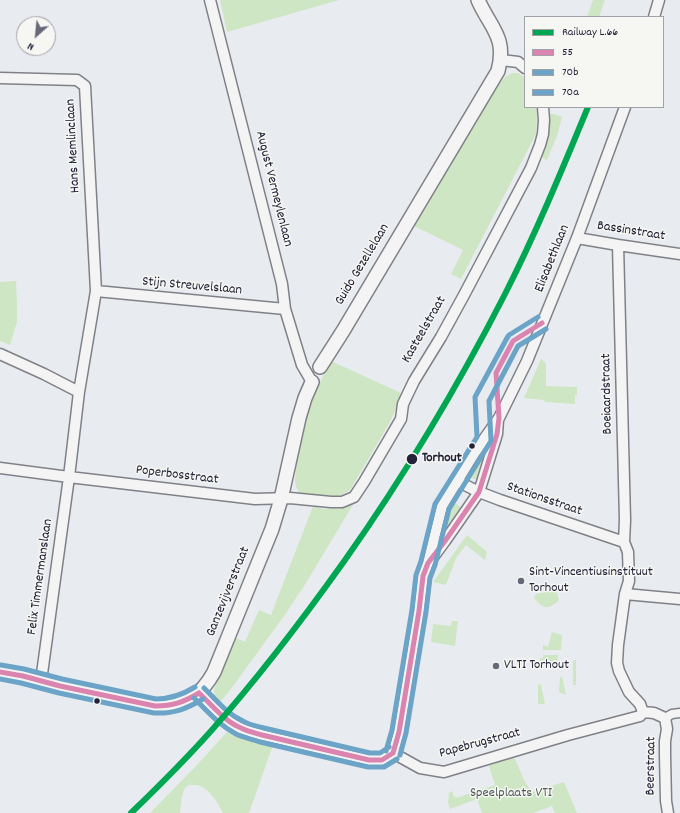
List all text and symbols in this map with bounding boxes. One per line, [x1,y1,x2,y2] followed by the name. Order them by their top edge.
[16,16,56,56] north arrow
[524,16,664,108] legend
[562,24,618,41] text: Railway L.66
[25,37,37,54] text: N
[562,44,573,61] text: 55
[562,64,578,81] text: 70b
[562,84,579,101] text: 70a
[63,99,85,193] street label: Hans Memlinclaan
[251,129,295,249] street label: August Vermeylenlaan
[596,218,666,246] street label: Bassinstraat
[332,221,394,309] street label: Guido Gezellelaan
[532,223,574,295] street label: Elisabethlaan
[141,274,243,300] street label: Stijn Streuvelslaan
[399,294,451,366] street label: Kasteelstraat
[599,353,617,435] street label: Boeiaardstraat
[467,441,477,451] unlabelled marker
[422,451,462,467] place label: Torhout
[405,452,419,466] marker: Torhout
[135,463,219,489] street label: Poperbosstraat
[504,479,584,521] street label: Stationsstraat
[25,518,57,636] street label: Felix Timmermanslaan
[203,545,255,639] street label: Ganzevijverstraat
[529,565,653,598] place label: Sint-Vincentiusinstituut Torhout
[516,576,526,586] marker: Sint-Vincentiusinstituut Torhout
[504,658,569,674] place label: VLTI Torhout
[491,661,501,671] marker: VLTI Torhout
[92,696,102,706] unlabelled marker
[437,725,523,763] street label: Papebrugstraat
[643,737,661,795] street label: Beerstraat
[470,786,552,802] park label: Speelplaats VTI

